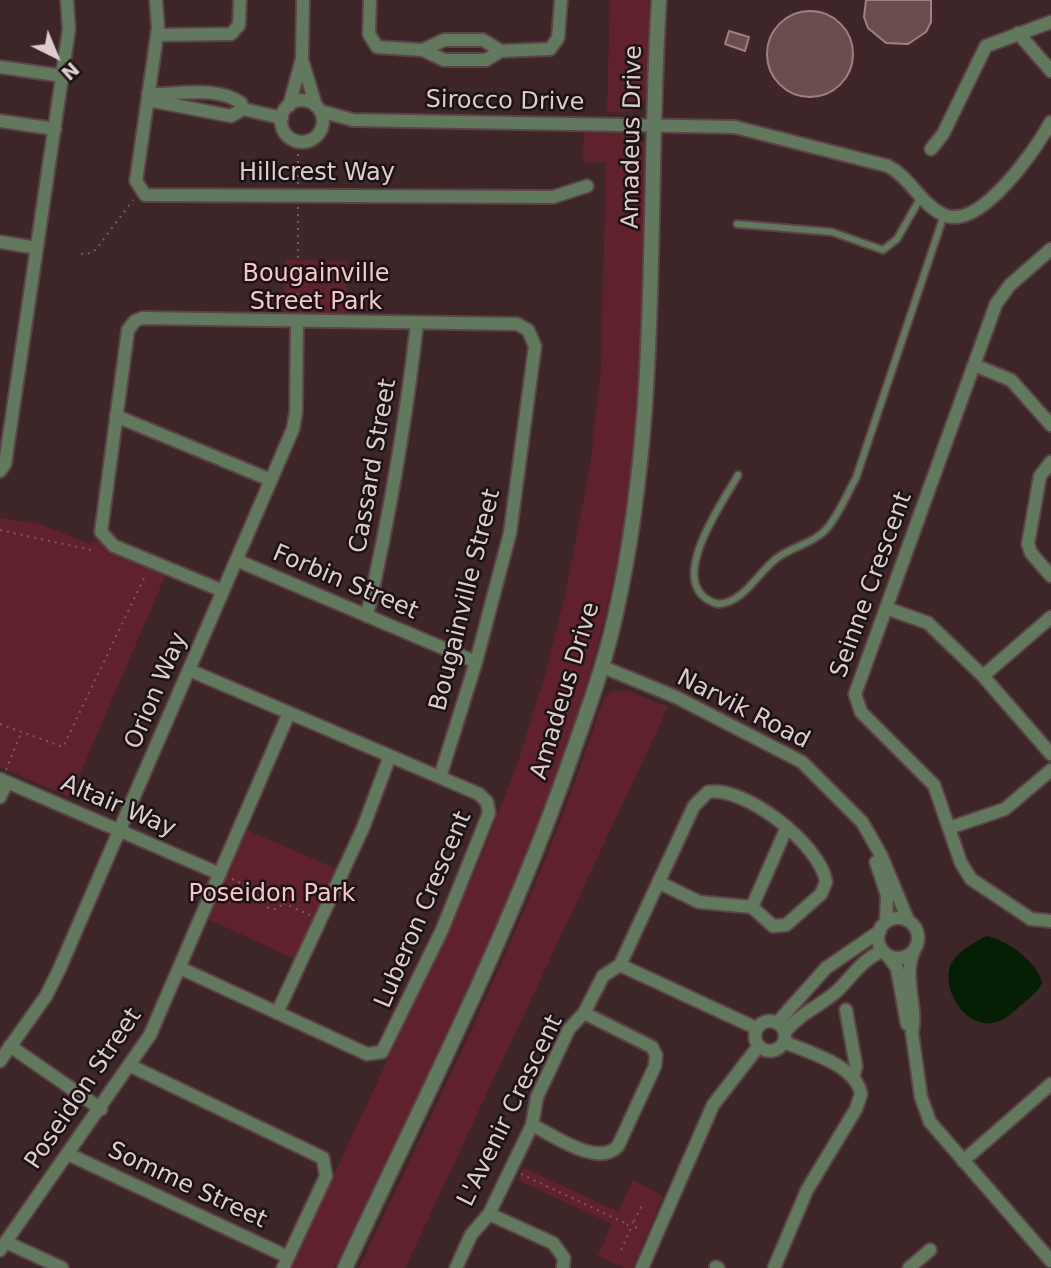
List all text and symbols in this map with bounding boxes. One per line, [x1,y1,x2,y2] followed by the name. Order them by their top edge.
[21,21,91,91] north arrow
[617,45,649,229] street label: Amadeus Drive
[57,58,84,85] text: N
[425,86,585,118] street label: Sirocco Drive
[239,160,395,188] street label: Hillcrest Way
[242,261,390,317] park label: Bougainville Street Park
[345,377,403,555] street label: Cassard Street
[424,486,508,714] street label: Bougainville Street
[825,488,919,682] street label: Seinne Crescent
[268,539,422,627] street label: Forbin Street
[525,599,607,783] street label: Amadeus Drive
[120,628,194,754] street label: Orion Way
[672,664,814,756] street label: Narvik Road
[56,770,180,844] street label: Altair Way
[370,807,478,1013] street label: Luberon Crescent
[189,881,355,909] park label: Poseidon Park
[20,1003,148,1175] street label: Poseidon Street
[452,1011,570,1211] street label: L'Avenir Crescent
[103,1137,271,1235] street label: Somme Street

